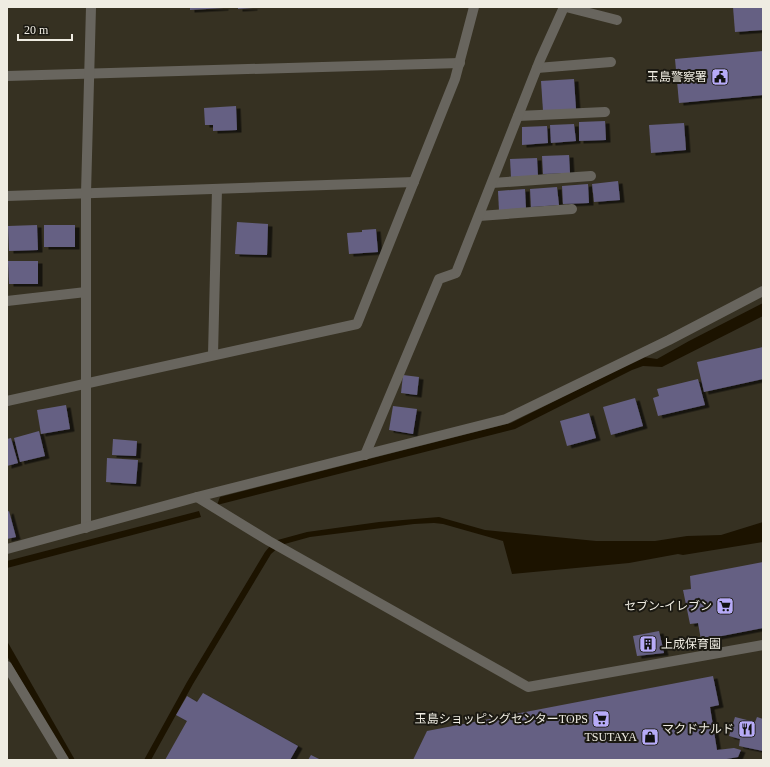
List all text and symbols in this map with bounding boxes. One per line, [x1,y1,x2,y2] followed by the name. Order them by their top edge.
[18,16,72,42] scale bar
[24,23,49,37] text: 20 m
[710,67,730,87] public building icon: 玉島警察署
[647,70,707,84] place label: 玉島警察署
[715,596,735,616] supermarket icon: セブン-イレブン
[624,599,712,613] place label: セブン-イレブン
[638,634,658,654] building icon: 上成保育園
[661,637,721,651] place label: 上成保育園
[591,709,611,729] supermarket icon: 玉島ショッピングセンターTOPS
[415,712,588,726] place label: 玉島ショッピングセンターTOPS
[737,719,757,739] restaurant icon: マクドナルド
[662,722,734,736] place label: マクドナルド
[640,727,660,747] shop icon: TSUTAYA
[584,730,637,744] place label: TSUTAYA

